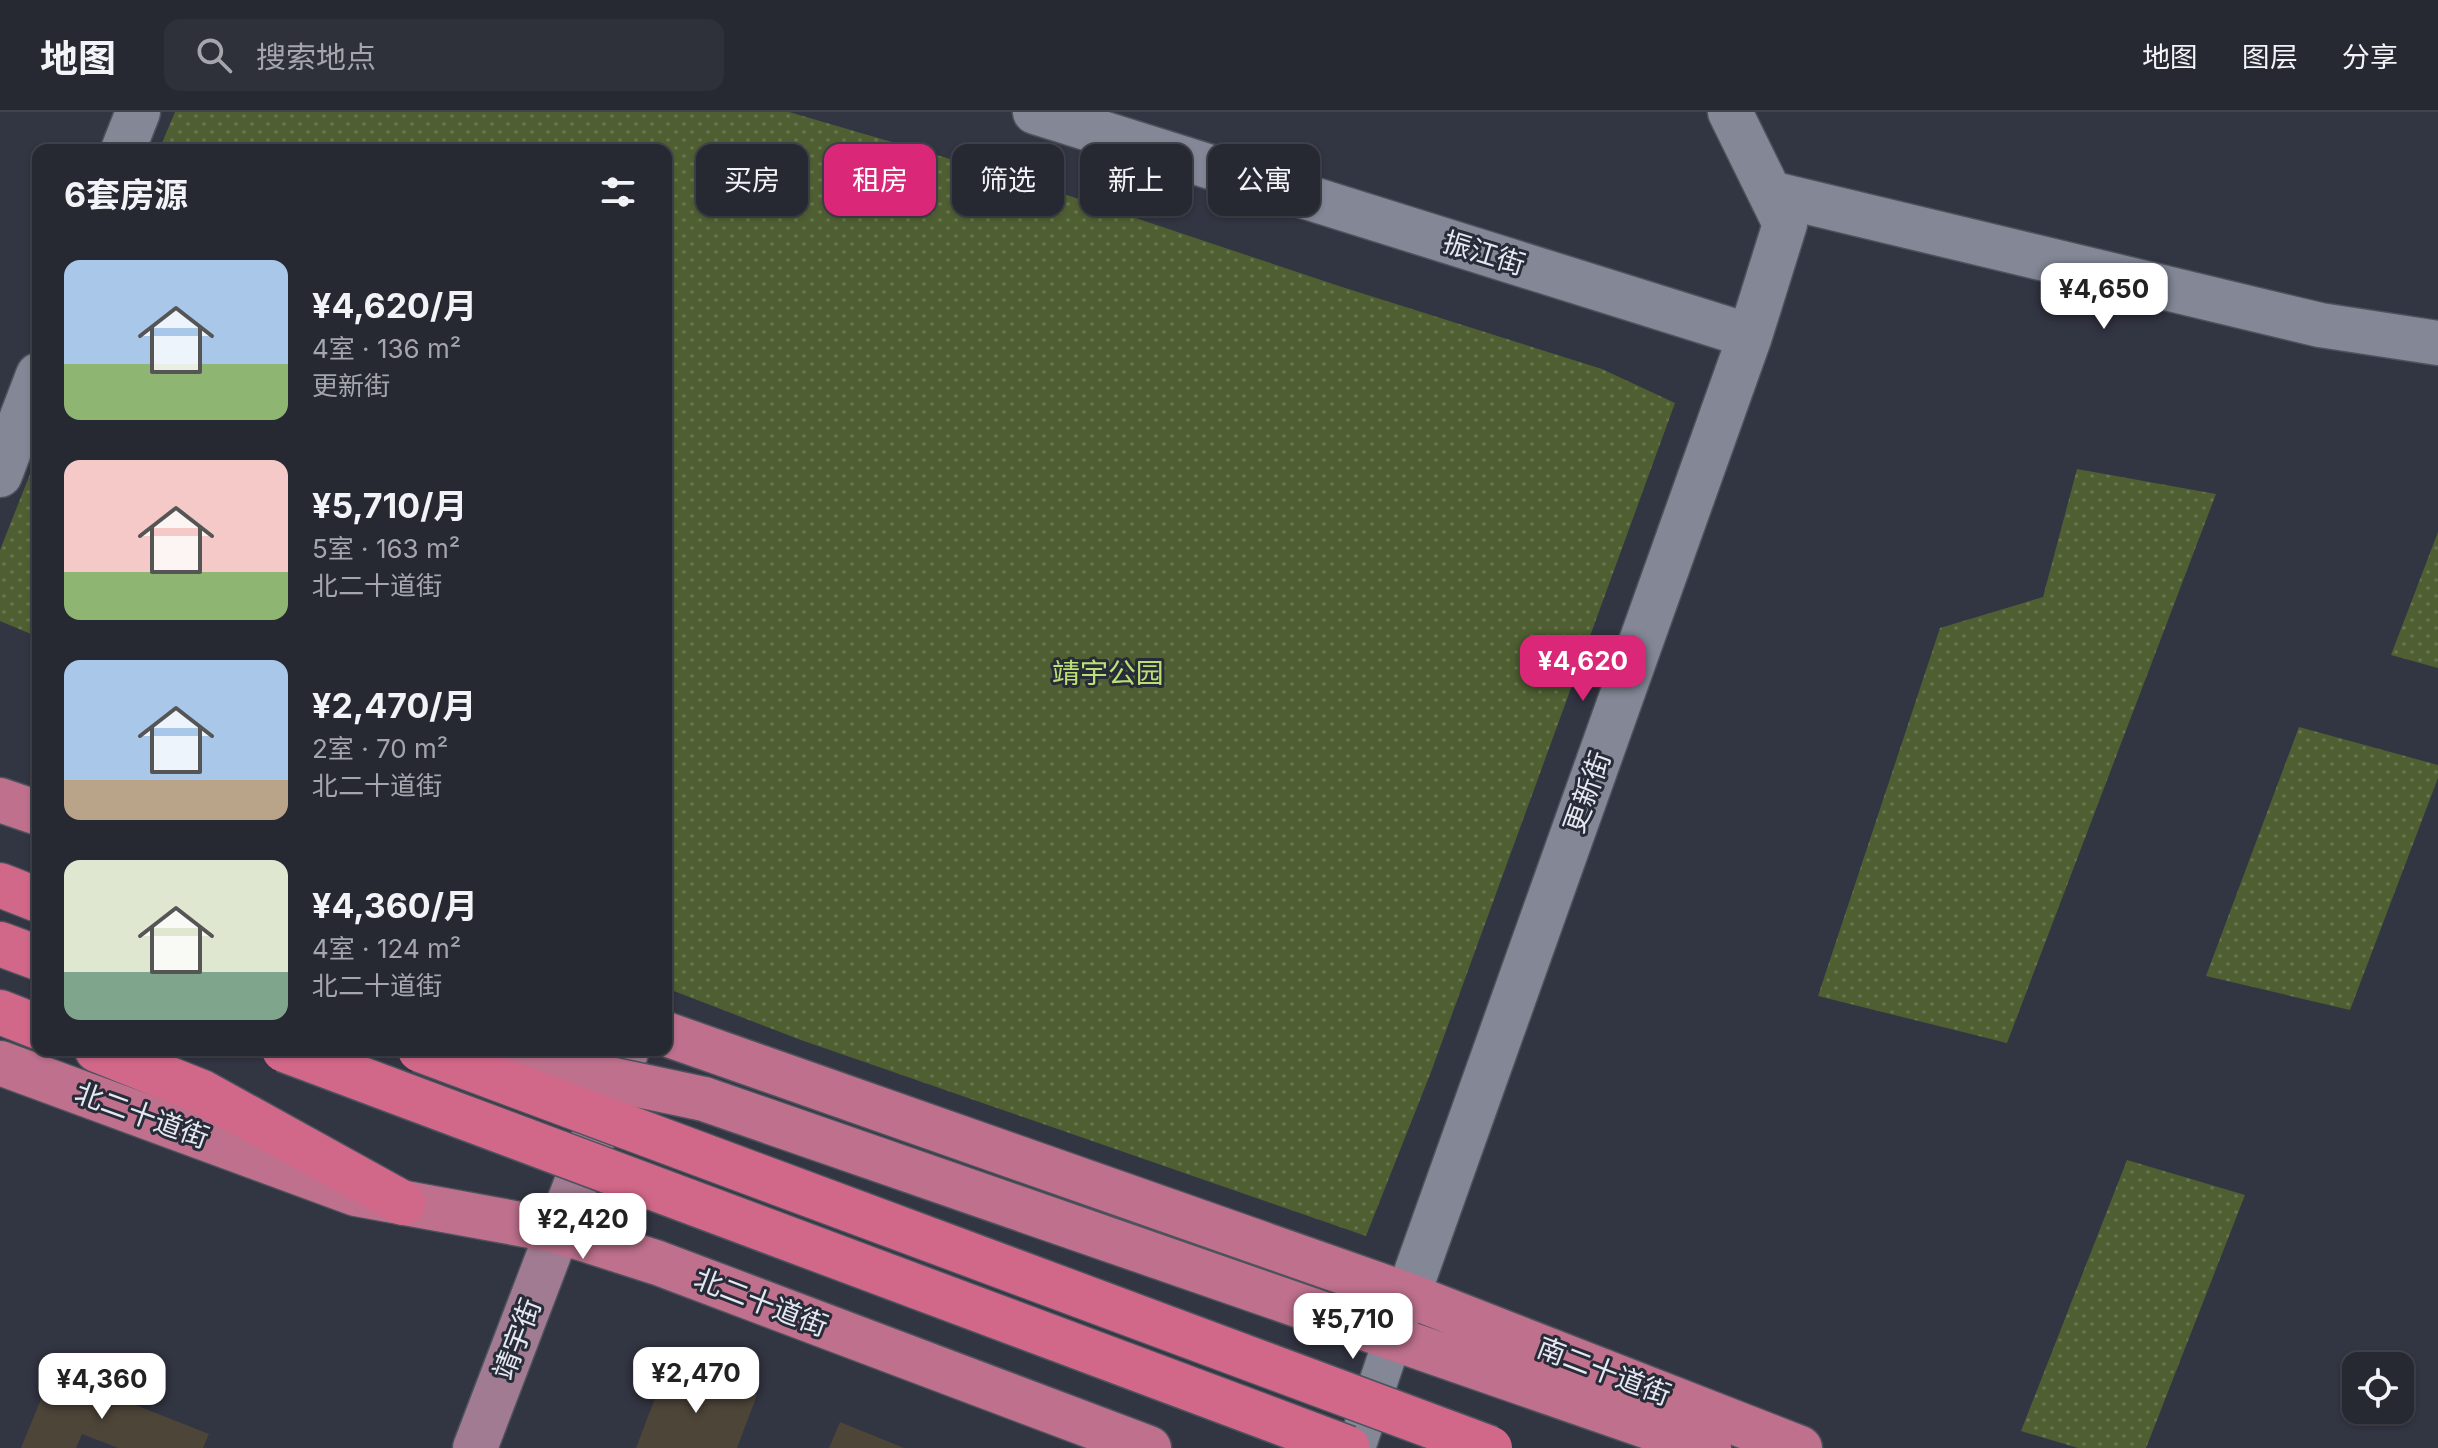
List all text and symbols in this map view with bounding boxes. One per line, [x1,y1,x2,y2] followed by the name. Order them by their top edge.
[164,19,724,91] search box
[192,33,236,77] icon: search
[40,35,116,81] text: 地图
[256,39,376,75] text: 搜索地点
[2142,40,2198,74] text: 地图
[2242,40,2298,74] text: 图层
[2342,40,2398,74] text: 分享
[696,144,808,216] chip: 买房
[824,144,936,216] chip: 租房
[952,144,1064,216] chip: 筛选
[1080,144,1192,216] chip: 新上
[1208,144,1320,216] chip: 公寓
[596,170,640,214] icon: filters
[64,174,188,215] text: 6套房源
[1439,224,1529,282] street label: 振江街
[2039,263,2169,331] pin: ¥4,650
[2059,273,2149,304] text: ¥4,650
[312,285,477,326] text: ¥4,620/月
[128,292,224,388] icon: home
[312,333,461,364] text: 4室 · 136 m²
[312,370,390,401] text: 更新街
[312,485,467,526] text: ¥5,710/月
[128,492,224,588] icon: home
[312,533,460,564] text: 5室 · 163 m²
[312,570,442,601] text: 北二十道街
[1518,635,1648,703] pin: ¥4,620
[1538,645,1628,676] text: ¥4,620
[1052,656,1164,690] park label: 靖宇公园
[312,685,477,726] text: ¥2,470/月
[128,692,224,788] icon: home
[312,733,448,764] text: 2室 · 70 m²
[1557,747,1617,837] street label: 更新街
[312,770,442,801] text: 北二十道街
[312,885,478,926] text: ¥4,360/月
[128,892,224,988] icon: home
[312,933,461,964] text: 4室 · 124 m²
[312,970,442,1001] text: 北二十道街
[70,1075,214,1155] street label: 北二十道街
[518,1193,648,1261] pin: ¥2,420
[537,1203,629,1234] text: ¥2,420
[690,1261,832,1343] street label: 北二十道街
[1288,1293,1418,1361] pin: ¥5,710
[486,1294,548,1384] street label: 靖宇街
[1312,1303,1394,1334] text: ¥5,710
[1533,1330,1675,1412] street label: 南二十道街
[631,1347,761,1415] pin: ¥2,470
[2342,1352,2414,1424] map controls
[2342,1352,2414,1424] button: locate
[37,1353,167,1421] pin: ¥4,360
[651,1357,741,1388] text: ¥2,470
[57,1363,147,1394] text: ¥4,360

